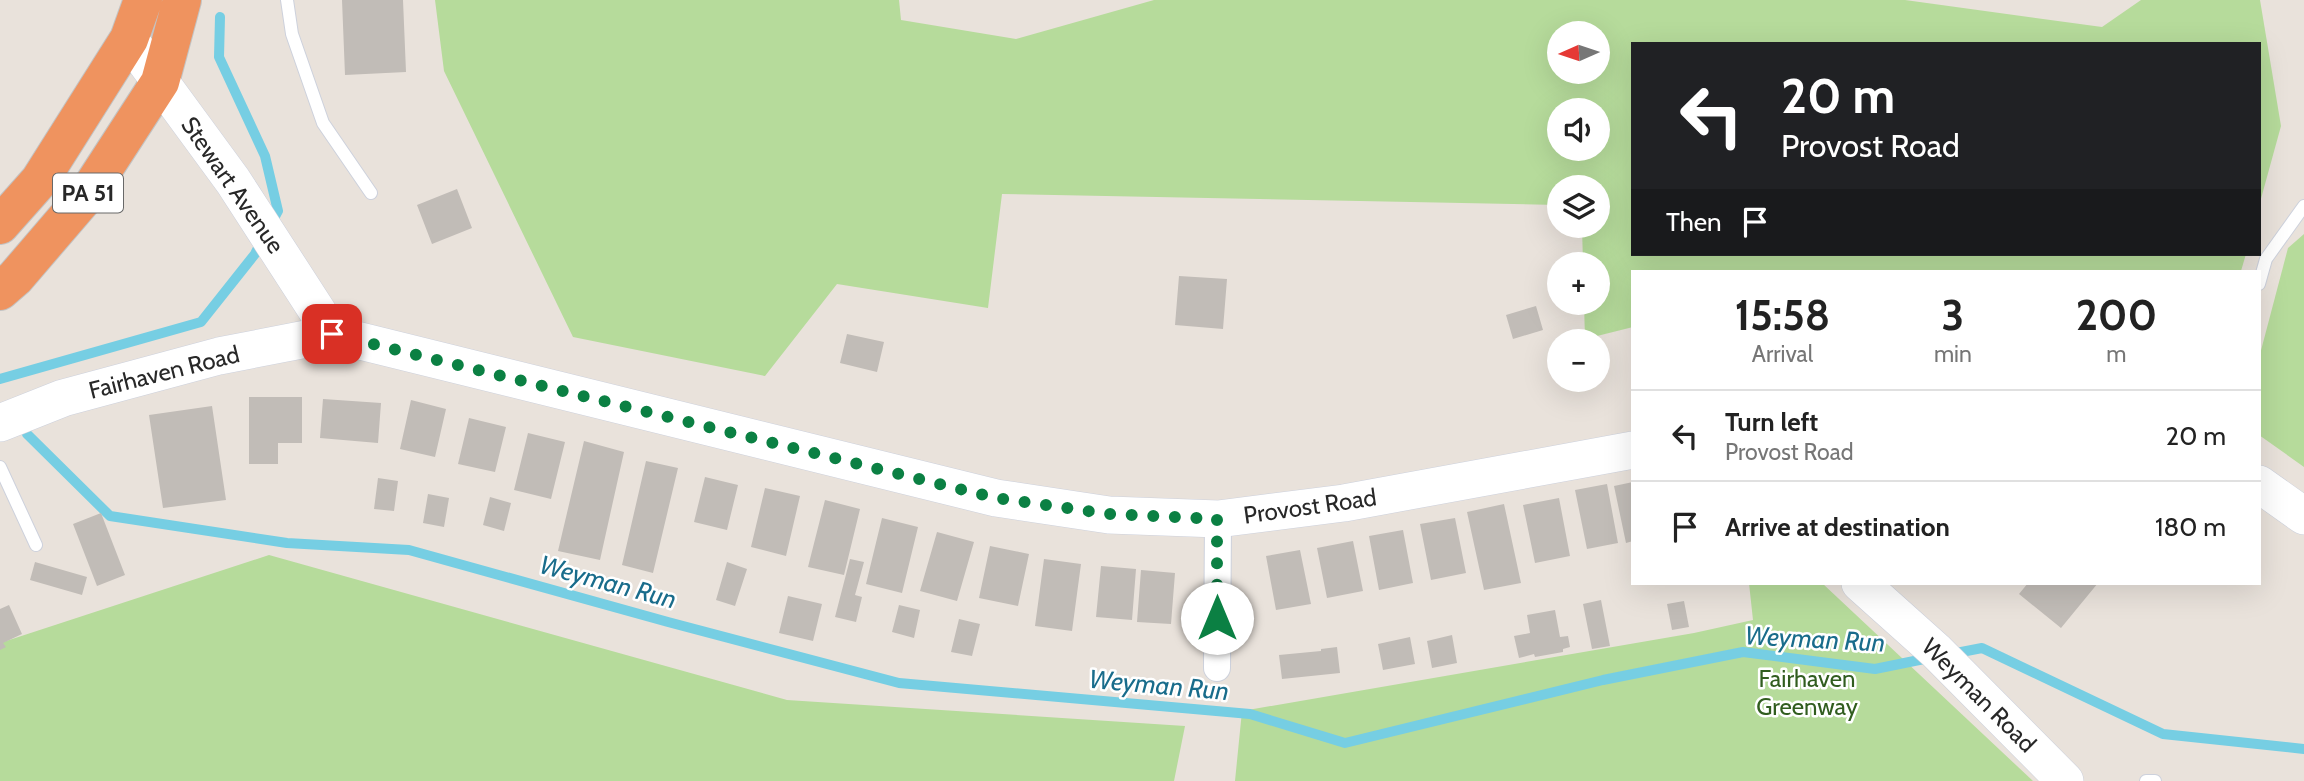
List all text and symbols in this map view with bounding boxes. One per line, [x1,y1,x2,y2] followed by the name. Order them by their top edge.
[1547,21,1610,84] north arrow
[1547,21,1610,392] map controls
[1781,66,1895,125] text: 20 m
[1666,70,1757,161] icon: left
[1547,98,1610,161] button: sound
[175,111,291,259] street label: Stewart Avenue
[1781,126,1960,165] text: Provost Road
[53,174,123,212] road number: PA 51
[1547,175,1610,238] button: layers
[1736,203,1774,241] icon: arrive
[1666,206,1722,238] text: Then
[1547,252,1610,315] button: +
[1735,289,1830,341] text: 15:58
[1942,289,1964,341] text: 3
[2076,289,2157,341] text: 200
[302,304,362,364] pin
[313,315,351,353] icon: arrive
[1547,329,1610,392] button: −
[86,339,242,405] street label: Fairhaven Road
[1752,340,1813,368] text: Arrival
[1934,340,1972,368] text: min
[2106,340,2127,368] text: m
[1725,406,1818,438] text: Turn left
[1666,417,1704,455] icon: left
[2166,420,2226,452] text: 20 m
[1725,438,1853,466] text: Provost Road
[1242,482,1378,530] street label: Provost Road
[1666,508,1704,546] icon: arrive
[1725,511,1950,543] text: Arrive at destination
[2155,511,2226,543] text: 180 m
[536,548,680,616] water label: Weyman Run
[1180,581,1254,655] position arrow
[1744,619,1886,659] water label: Weyman Run
[1916,632,2042,758] street label: Weyman Road
[1088,663,1230,707] water label: Weyman Run
[1756,664,1858,721] park label: Fairhaven Greenway

